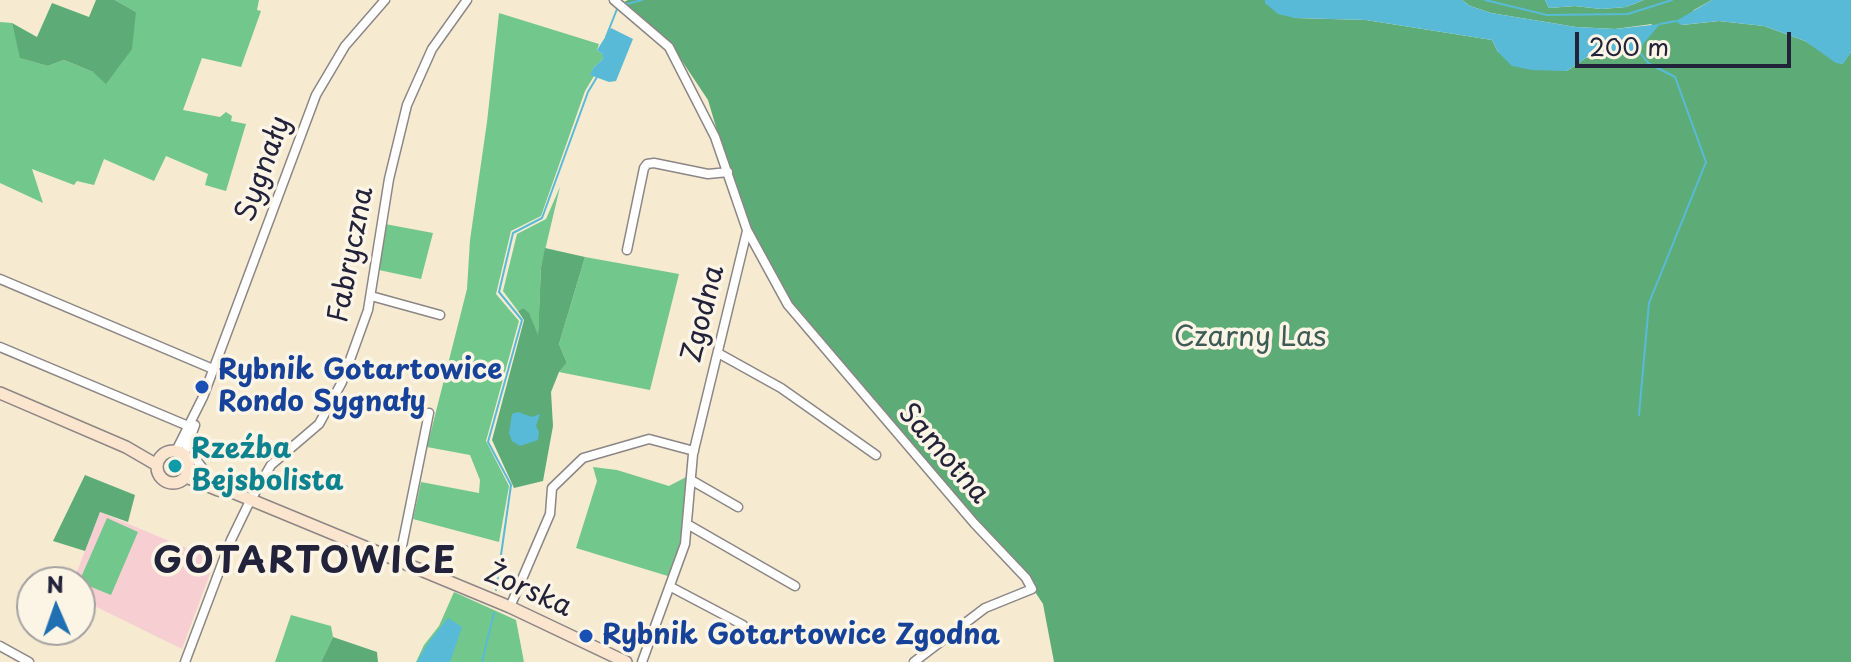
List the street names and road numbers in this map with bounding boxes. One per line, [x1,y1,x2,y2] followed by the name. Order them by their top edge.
[229,112,299,226] street label: Sygnały
[322,184,382,326] street label: Fabryczna
[676,262,732,366] street label: Zgodna
[890,397,996,511] street label: Samotna
[479,557,577,625] street label: Żorska

